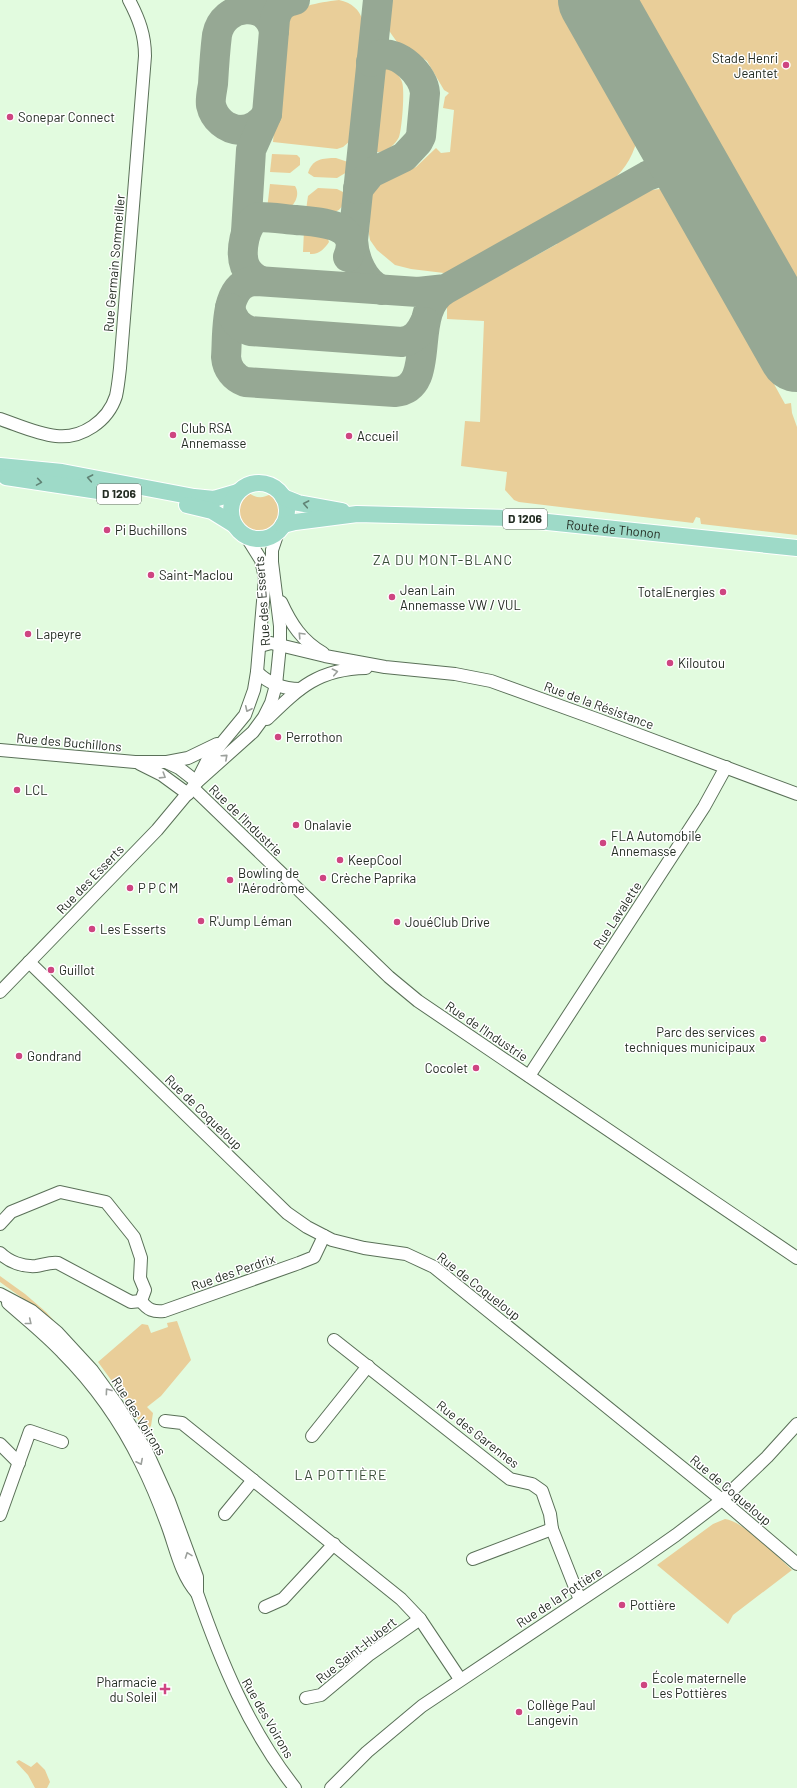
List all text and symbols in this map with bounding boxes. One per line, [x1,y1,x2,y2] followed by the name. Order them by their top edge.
[712,50,778,81] place label: Stade Henri Jeantet
[781,60,791,70] marker: Stade Henri Jeantet
[18,109,115,125] place label: Sonepar Connect
[5,112,15,122] marker: Sonepar Connect
[100,193,128,333] street label: Rue Germain Sommeiller
[181,420,246,451] place label: Club RSA Annemasse
[357,428,398,444] place label: Accueil
[168,430,178,440] marker: Club RSA Annemasse
[344,431,354,441] marker: Accueil
[87,474,93,482] one-way arrow
[36,477,42,486] one-way arrow
[97,484,141,504] road number: D 1206
[303,501,309,509] one-way arrow
[503,509,547,529] road number: D 1206
[565,516,662,542] street label: Route de Thonon
[115,522,187,538] place label: Pi Buchillons
[102,525,112,535] marker: Pi Buchillons
[373,551,513,568] district label: ZA DU MONT-BLANC
[251,555,273,647] street label: Rue des Esserts
[159,567,233,583] place label: Saint-Maclou
[146,570,156,580] marker: Saint-Maclou
[400,582,521,613] place label: Jean Lain Annemasse VW / VUL
[638,584,715,600] place label: TotalEnergies
[718,587,728,597] marker: TotalEnergies
[387,592,397,602] marker: Jean Lain Annemasse VW / VUL
[36,626,82,642] place label: Lapeyre
[23,629,33,639] marker: Lapeyre
[298,632,306,640] one-way arrow
[678,655,725,671] place label: Kiloutou
[665,658,675,668] marker: Kiloutou
[331,669,338,677] one-way arrow
[542,678,656,732] street label: Rue de la Résistance
[245,705,253,713] one-way arrow
[16,729,122,755] street label: Rue des Buchillons
[286,729,343,745] place label: Perrothon
[273,732,283,742] marker: Perrothon
[220,755,228,762] one-way arrow
[159,771,166,778] one-way arrow
[206,781,286,859] street label: Rue de l'Industrie
[25,782,48,798] place label: LCL
[12,785,22,795] marker: LCL
[304,817,352,833] place label: Onalavie
[291,820,301,830] marker: Onalavie
[611,828,701,859] place label: FLA Automobile Annemasse
[598,838,608,848] marker: FLA Automobile Annemasse
[53,841,127,917] street label: Rue des Esserts
[348,852,402,868] place label: KeepCool
[335,855,345,865] marker: KeepCool
[238,865,305,896] place label: Bowling de l'Aérodrome
[331,870,416,886] place label: Crèche Paprika
[318,873,328,883] marker: Crèche Paprika
[225,875,235,885] marker: Bowling de l'Aérodrome
[589,878,645,952] street label: Rue Lavalette
[138,880,178,896] place label: P P C M
[125,883,135,893] marker: P P C M
[209,913,292,929] place label: R'Jump Léman
[405,914,490,930] place label: JouéClub Drive
[196,916,206,926] marker: R'Jump Léman
[392,917,402,927] marker: JouéClub Drive
[100,921,166,937] place label: Les Esserts
[87,924,97,934] marker: Les Esserts
[59,962,95,978] place label: Guillot
[46,965,56,975] marker: Guillot
[443,998,531,1065] street label: Rue de l'Industrie
[625,1024,755,1055] place label: Parc des services techniques municipaux
[758,1034,768,1044] marker: Parc des services techniques municipaux
[27,1048,81,1064] place label: Gondrand
[14,1051,24,1061] marker: Gondrand
[425,1060,468,1076] place label: Cocolet
[471,1063,481,1073] marker: Cocolet
[162,1071,246,1153] street label: Rue de Coqueloup
[434,1248,524,1324] street label: Rue de Coqueloup
[189,1250,277,1294] street label: Rue des Perdrix
[24,1317,31,1324] one-way arrow
[108,1374,170,1458] street label: Rue des Voirons
[106,1389,113,1396] one-way arrow
[434,1397,522,1471] street label: Rue des Garennes
[687,1451,775,1529] street label: Rue de Coqueloup
[135,1458,143,1465] one-way arrow
[295,1466,387,1483] district label: LA POTTIÈRE
[185,1552,193,1559] one-way arrow
[513,1563,605,1631] street label: Rue de la Pottière
[630,1597,676,1613] place label: Pottière
[617,1600,627,1610] marker: Pottière
[313,1614,399,1686] street label: Rue Saint-Hubert
[652,1670,747,1701] place label: École maternelle Les Pottières
[97,1674,157,1705] place label: Pharmacie du Soleil
[239,1675,297,1761] street label: Rue des Voirons
[639,1680,649,1690] marker: École maternelle Les Pottières
[160,1684,170,1694] marker: Pharmacie du Soleil
[527,1697,596,1728] place label: Collège Paul Langevin
[514,1707,524,1717] marker: Collège Paul Langevin

